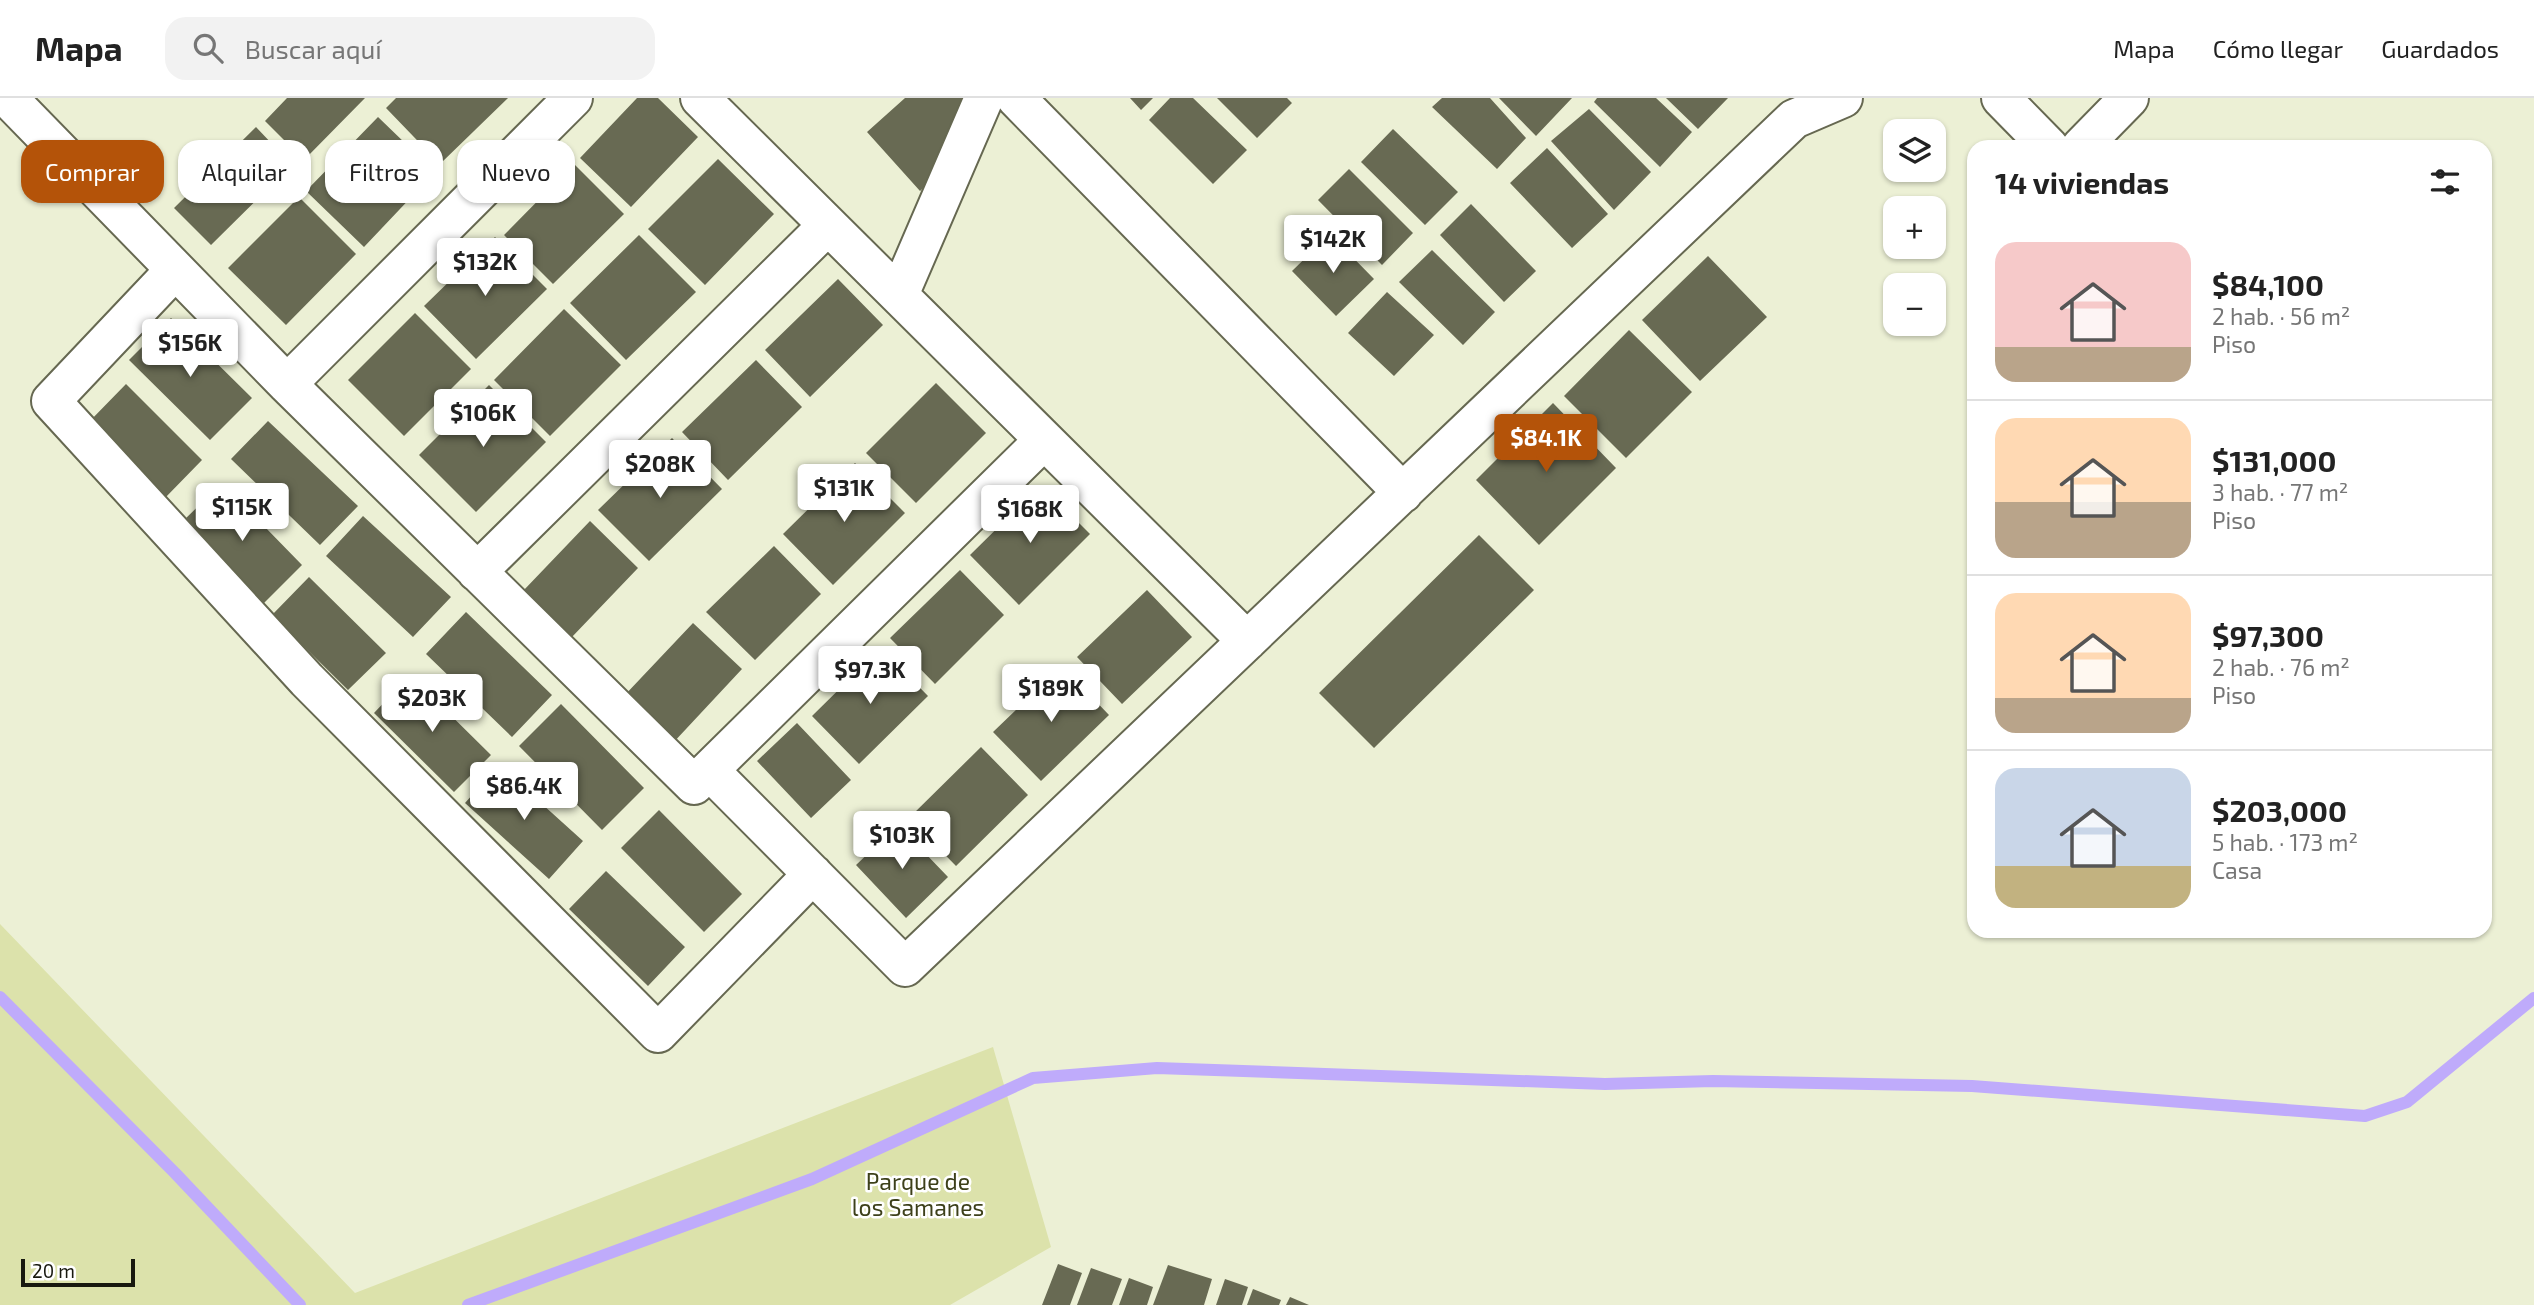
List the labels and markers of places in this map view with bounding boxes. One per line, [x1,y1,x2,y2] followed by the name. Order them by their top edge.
[1284,216,1382,275] pin: $142K
[436,238,534,298] pin: $132K
[141,320,239,379] pin: $156K
[434,390,532,449] pin: $106K
[1489,414,1603,474] pin: $84.1K
[611,440,709,500] pin: $208K
[795,464,893,524] pin: $131K
[193,484,291,543] pin: $115K
[981,486,1079,545] pin: $168K
[813,646,927,706] pin: $97.3K
[1002,664,1100,724] pin: $189K
[383,674,481,734] pin: $203K
[467,762,581,822] pin: $86.4K
[853,812,951,871] pin: $103K

